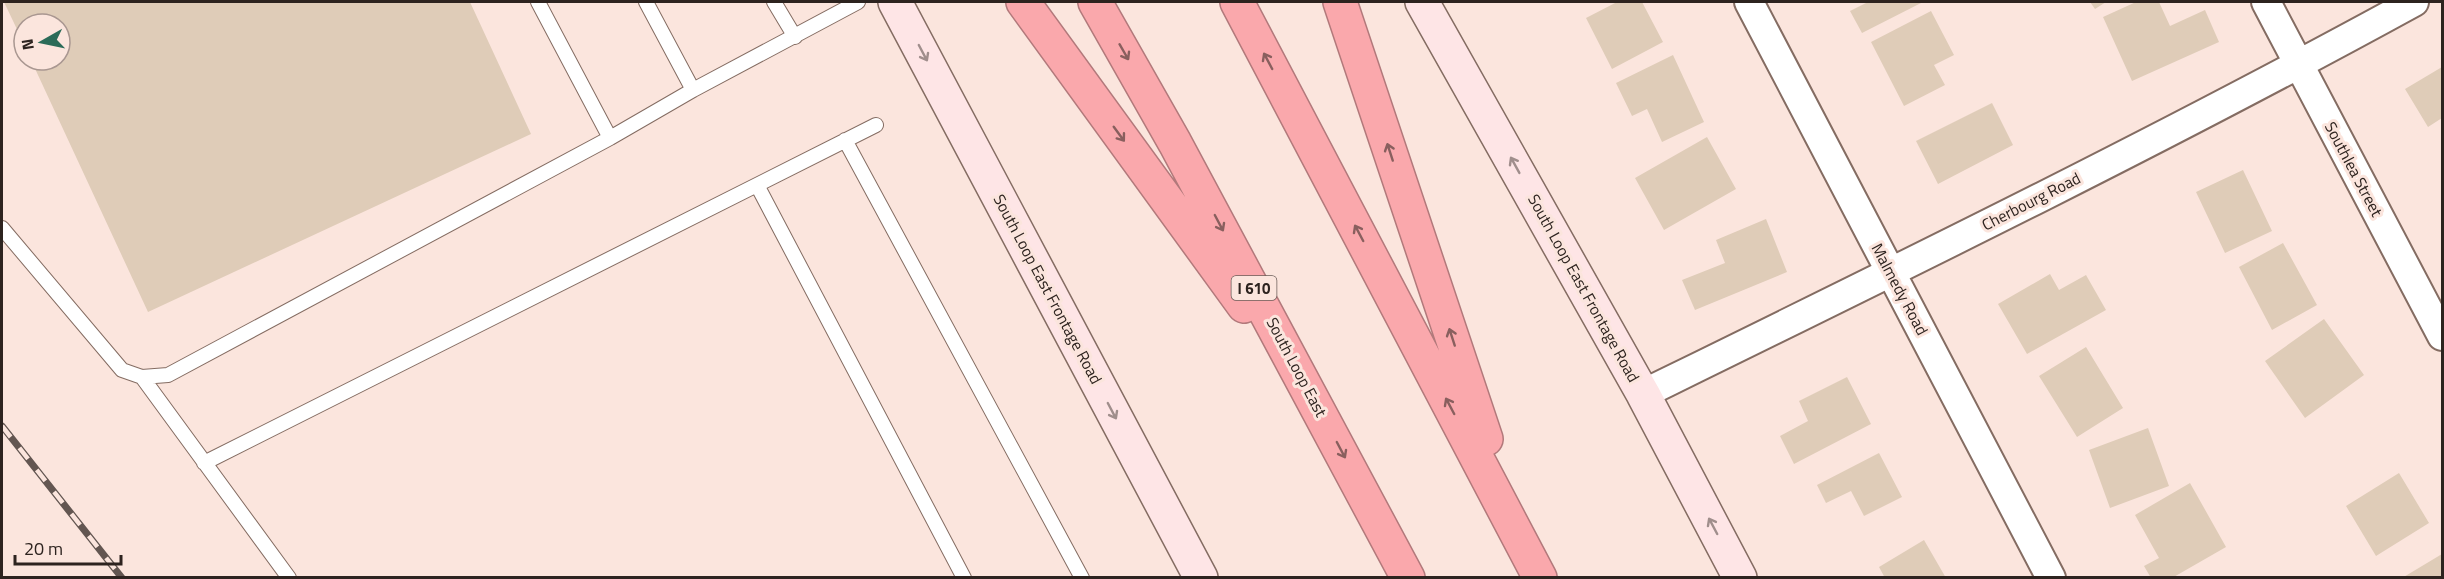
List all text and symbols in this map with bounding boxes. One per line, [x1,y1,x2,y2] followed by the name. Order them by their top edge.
[12,12,72,72] north arrow
[14,37,40,52] text: N
[1118,43,1130,60] one-way arrow
[917,44,929,62] one-way arrow
[1262,53,1274,70] one-way arrow
[2319,117,2389,221] street label: Southlea Street
[1113,125,1125,141] one-way arrow
[1384,143,1395,162] one-way arrow
[1509,157,1520,175] one-way arrow
[1977,166,2085,236] street label: Cherbourg Road
[988,190,1108,388] street label: South Loop East Frontage Road
[1522,190,1646,386] street label: South Loop East Frontage Road
[1214,213,1225,231] one-way arrow
[1353,225,1364,243] one-way arrow
[1866,239,1934,339] street label: Malmedy Road
[1232,276,1276,300] road number: I 610
[1261,313,1334,421] street label: South Loop East
[1445,328,1456,347] one-way arrow
[1444,398,1456,415] one-way arrow
[1107,402,1119,420] one-way arrow
[1335,441,1347,458] one-way arrow
[1706,517,1718,535] one-way arrow
[15,528,122,566] scale bar
[24,535,63,562] text: 20 m

